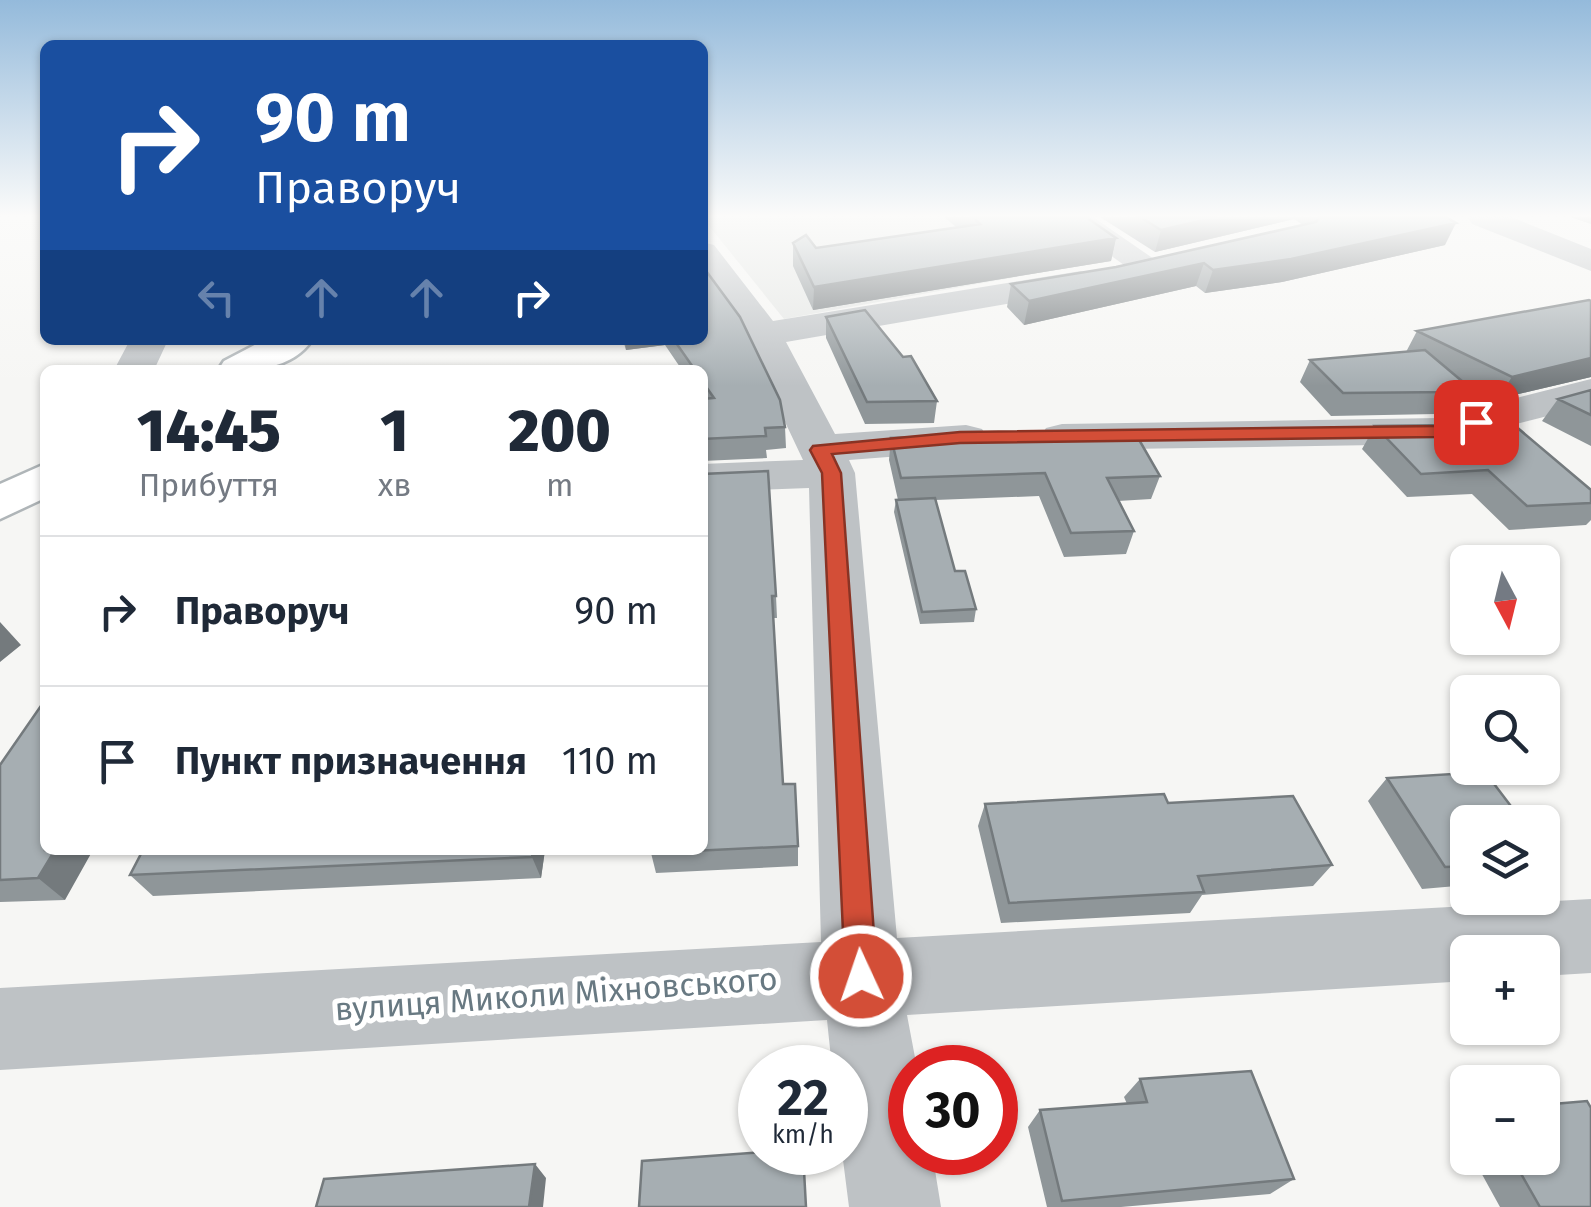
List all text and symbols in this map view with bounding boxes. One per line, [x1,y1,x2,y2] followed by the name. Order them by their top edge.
[255,76,411,160] text: 90 m
[90,80,220,210] icon: right
[255,161,461,215] text: Праворуч
[189,270,244,325] icon: left
[294,270,349,325] icon: ahead
[399,270,454,325] icon: ahead
[504,270,559,325] icon: right
[1434,380,1519,465] pin
[137,395,281,467] text: 14:45
[380,395,409,467] text: 1
[508,395,611,467] text: 200
[1449,395,1504,450] icon: arrive
[139,466,279,504] text: Прибуття
[378,466,411,504] text: хв
[546,466,573,504] text: m
[1450,545,1560,655] north arrow
[1450,545,1560,1175] map controls
[90,584,145,639] icon: right
[175,588,349,634] text: Праворуч
[574,588,658,634] text: 90 m
[1450,675,1560,785] button: search
[90,734,145,789] icon: arrive
[175,738,527,784] text: Пункт призначення
[562,738,658,784] text: 110 m
[1450,805,1560,915] button: layers
[809,924,913,1028] position arrow
[1450,935,1560,1045] button: +
[333,960,779,1028] street label: вулиця Миколи Міхновського
[888,1045,1018,1175] speed limit sign: 30
[1450,1065,1560,1175] button: −
[777,1068,829,1128] text: 22
[772,1120,834,1150] text: km/h

